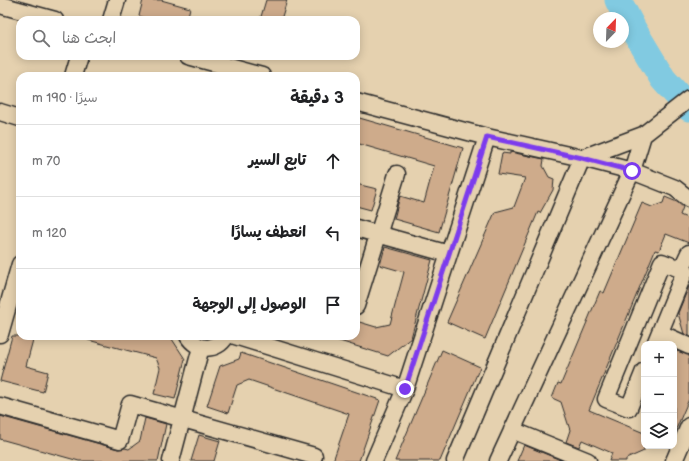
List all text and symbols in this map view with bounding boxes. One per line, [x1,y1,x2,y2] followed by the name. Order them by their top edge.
[593,12,629,48] north arrow
[16,16,360,60] search box
[30,27,52,49] icon: search
[62,29,116,48] text: ابحث هنا
[290,88,344,108] text: 3 دقيقة
[32,90,98,106] text: سيرًا · 190 m
[322,150,344,172] icon: ahead
[248,151,306,170] text: تابع السير
[32,153,60,169] text: 70 m
[623,162,641,180] route start
[322,222,344,244] icon: left
[231,223,306,242] text: انعطف يسارًا
[32,225,67,241] text: 120 m
[322,294,344,316] icon: arrive
[192,295,306,314] text: الوصول إلى الوجهة
[641,341,677,449] map controls
[641,341,677,377] button: +
[641,377,677,413] button: −
[396,380,414,398] route end
[641,413,677,449] button: layers

